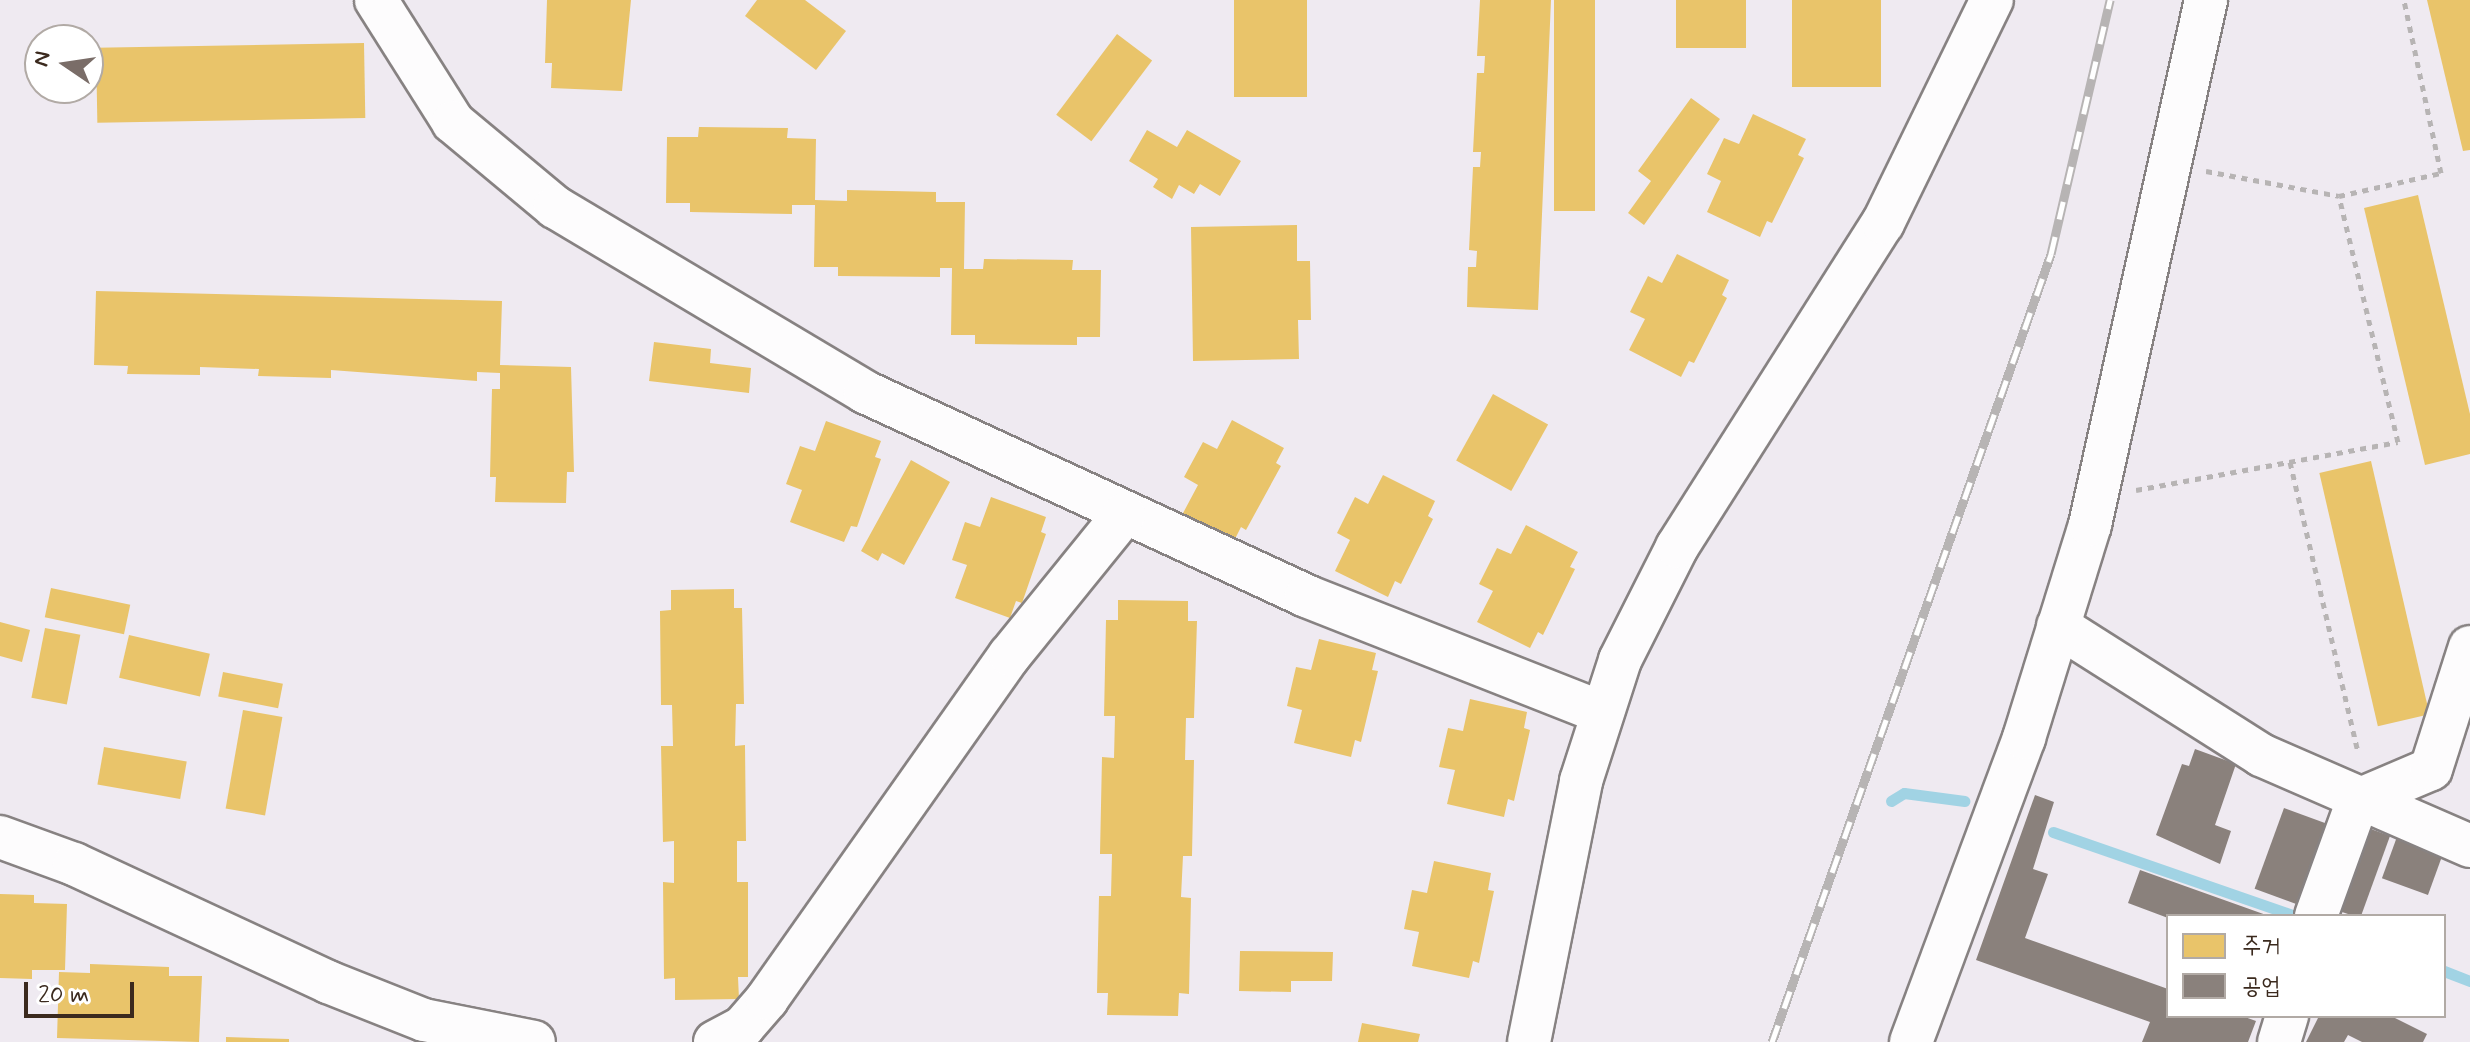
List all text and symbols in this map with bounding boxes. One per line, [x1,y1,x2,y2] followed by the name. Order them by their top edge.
[24,24,104,104] north arrow
[27,49,58,69] text: N
[2166,914,2446,1018] legend
[2242,931,2281,962] text: 주거
[28,966,138,1016] scale bar
[2242,971,2281,1002] text: 공업
[38,980,89,1011] text: 20 m

